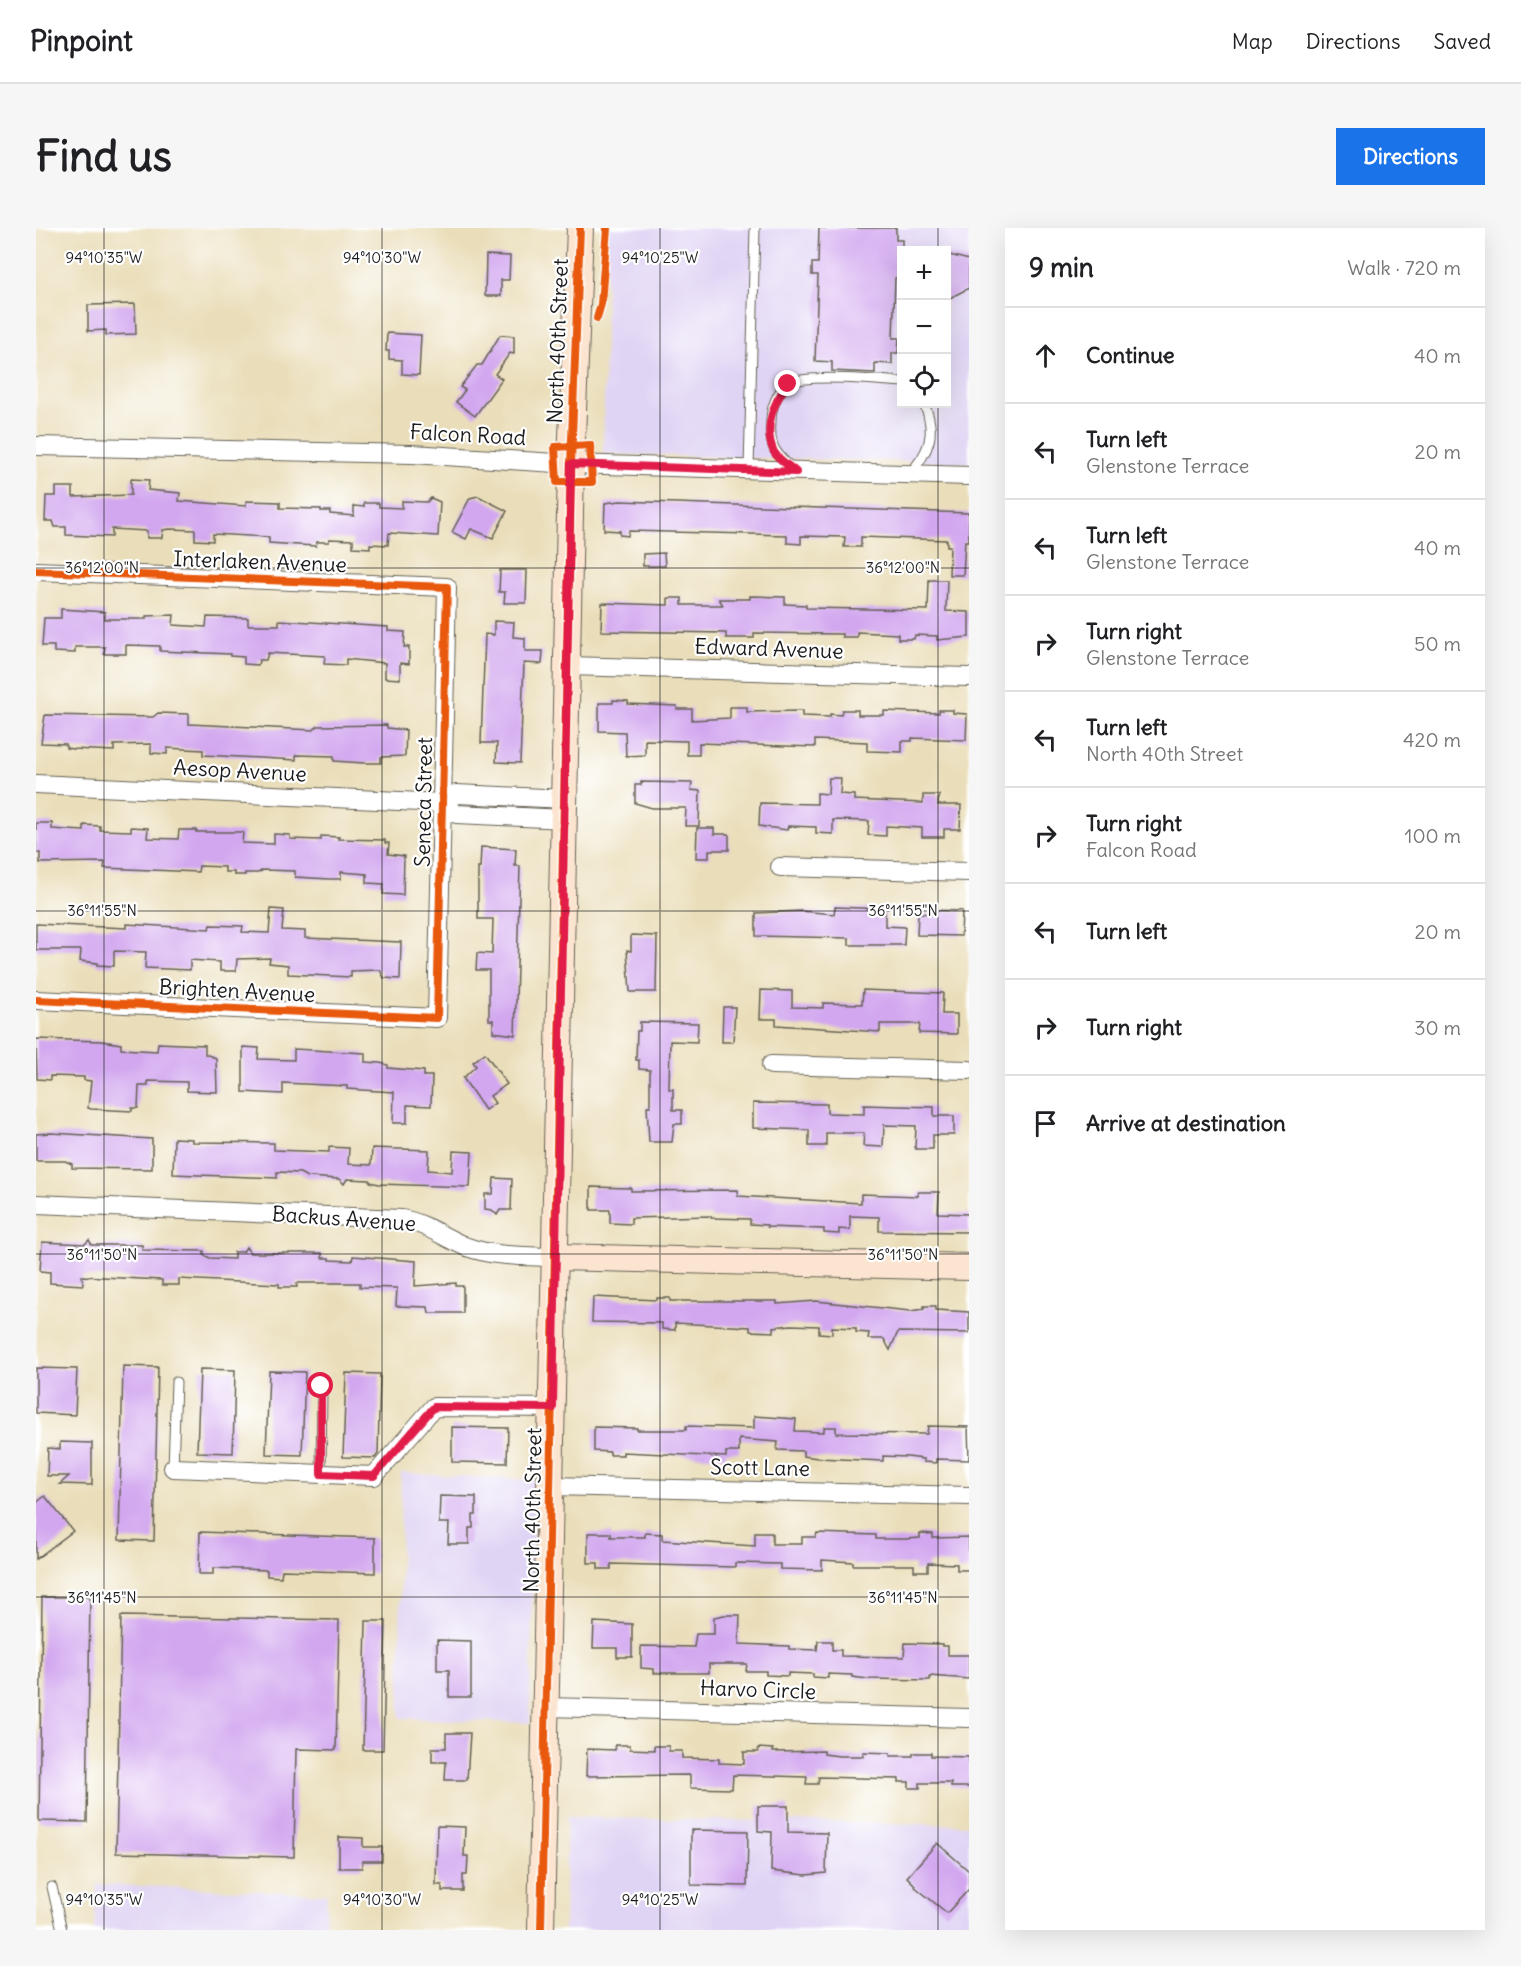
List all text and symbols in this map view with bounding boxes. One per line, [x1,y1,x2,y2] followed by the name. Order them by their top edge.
[30,23,133,59] text: Pinpoint
[1232,28,1273,55] text: Map
[1306,28,1400,55] text: Directions
[1433,28,1491,55] text: Saved
[1336,128,1485,185] button: Directions
[36,130,172,182] text: Find us
[897,246,951,408] map controls
[897,246,951,300] button: +
[66,248,143,267] text: 94°10'35"W
[343,248,421,267] text: 94°10'30"W
[622,248,699,267] text: 94°10'25"W
[1029,251,1094,284] text: 9 min
[1347,255,1461,280] text: Walk · 720 m
[541,258,574,424] street label: North 40th Street
[897,300,951,354] button: −
[1029,339,1062,372] icon: ahead
[1086,341,1175,369] text: Continue
[1414,343,1461,368] text: 40 m
[897,354,951,408] button: locate
[774,370,800,396] route end
[409,418,527,451] street label: Falcon Road
[1086,425,1167,453] text: Turn left
[1029,435,1062,468] icon: left
[1415,439,1461,464] text: 20 m
[1086,453,1249,478] text: Glenstone Terrace
[1086,521,1167,549] text: Turn left
[1029,531,1062,564] icon: left
[1414,535,1461,560] text: 40 m
[173,545,347,578] street label: Interlaken Avenue
[1086,549,1249,574] text: Glenstone Terrace
[65,558,139,577] text: 36°12'00"N
[866,558,940,577] text: 36°12'00"N
[1086,617,1182,645] text: Turn right
[1029,627,1062,660] icon: right
[1414,631,1461,656] text: 50 m
[694,632,844,665] street label: Edward Avenue
[1086,645,1249,670] text: Glenstone Terrace
[1086,713,1167,741] text: Turn left
[1029,723,1062,756] icon: left
[1403,727,1461,752] text: 420 m
[409,737,438,867] street label: Seneca Street
[1086,741,1243,766] text: North 40th Street
[173,754,307,787] street label: Aesop Avenue
[1086,809,1182,837] text: Turn right
[1029,819,1062,852] icon: right
[1404,823,1461,848] text: 100 m
[1086,837,1197,862] text: Falcon Road
[67,901,137,920] text: 36°11'55"N
[868,901,938,920] text: 36°11'55"N
[1029,915,1062,948] icon: left
[1086,917,1167,945] text: Turn left
[1415,919,1461,944] text: 20 m
[158,973,316,1008] street label: Brighten Avenue
[1029,1011,1062,1044] icon: right
[1086,1013,1182,1041] text: Turn right
[1414,1015,1461,1040] text: 30 m
[1029,1107,1062,1140] icon: arrive
[1086,1109,1286,1137] text: Arrive at destination
[271,1200,417,1237] street label: Backus Avenue
[67,1245,137,1264] text: 36°11'50"N
[868,1245,938,1264] text: 36°11'50"N
[307,1372,333,1398] route start
[518,1427,547,1593] street label: North 40th Street
[710,1453,810,1482] street label: Scott Lane
[67,1588,137,1607] text: 36°11'45"N
[868,1588,938,1607] text: 36°11'45"N
[699,1674,817,1705] street label: Harvo Circle
[66,1890,143,1909] text: 94°10'35"W
[343,1890,421,1909] text: 94°10'30"W
[622,1890,699,1909] text: 94°10'25"W

